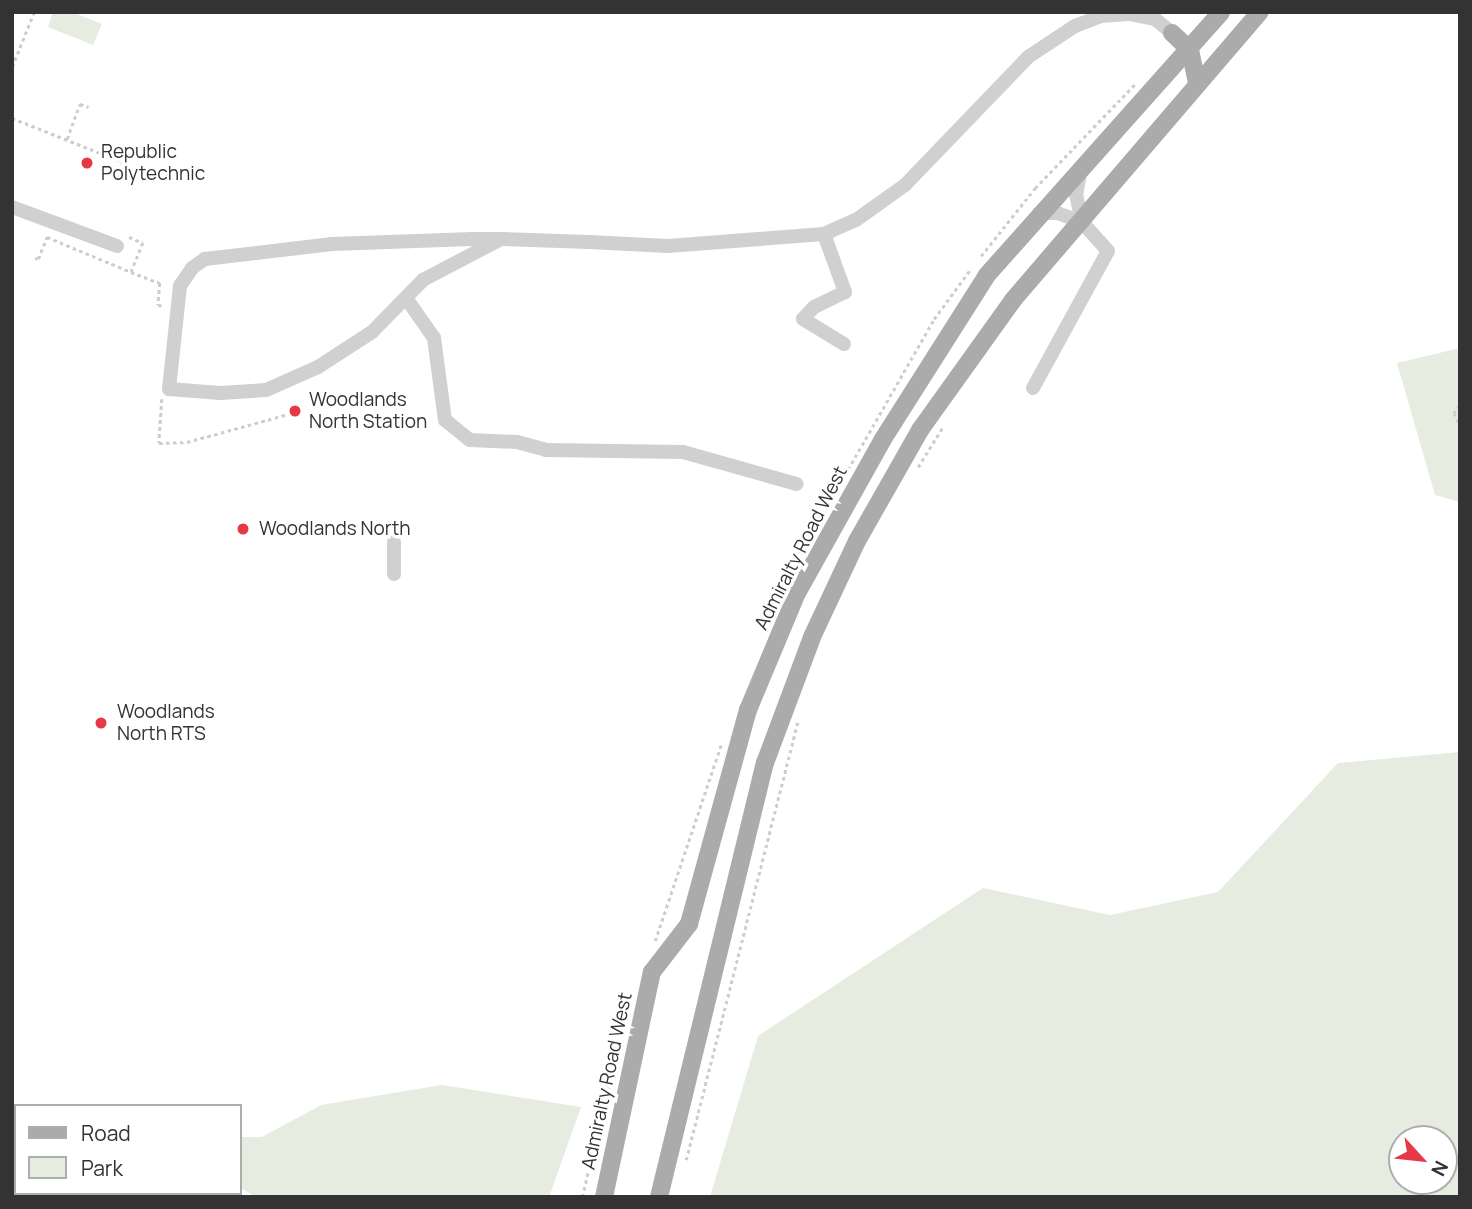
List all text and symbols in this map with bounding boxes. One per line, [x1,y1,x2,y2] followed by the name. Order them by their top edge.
[101,141,205,185] place label: Republic Polytechnic
[79,155,95,171] marker: Republic Polytechnic
[309,389,427,433] place label: Woodlands North Station
[287,403,303,419] marker: Woodlands North Station
[750,462,852,634] street label: Admiralty Road West
[259,518,411,540] place label: Woodlands North
[233,519,253,539] marker: Woodlands North
[117,701,215,745] place label: Woodlands North RTS
[91,713,111,733] marker: Woodlands North RTS
[577,990,637,1172] street label: Admiralty Road West
[14,1104,242,1195] legend
[81,1119,131,1147] text: Road
[1388,1125,1458,1195] north arrow
[81,1154,123,1182] text: Park
[1425,1157,1455,1181] text: N

